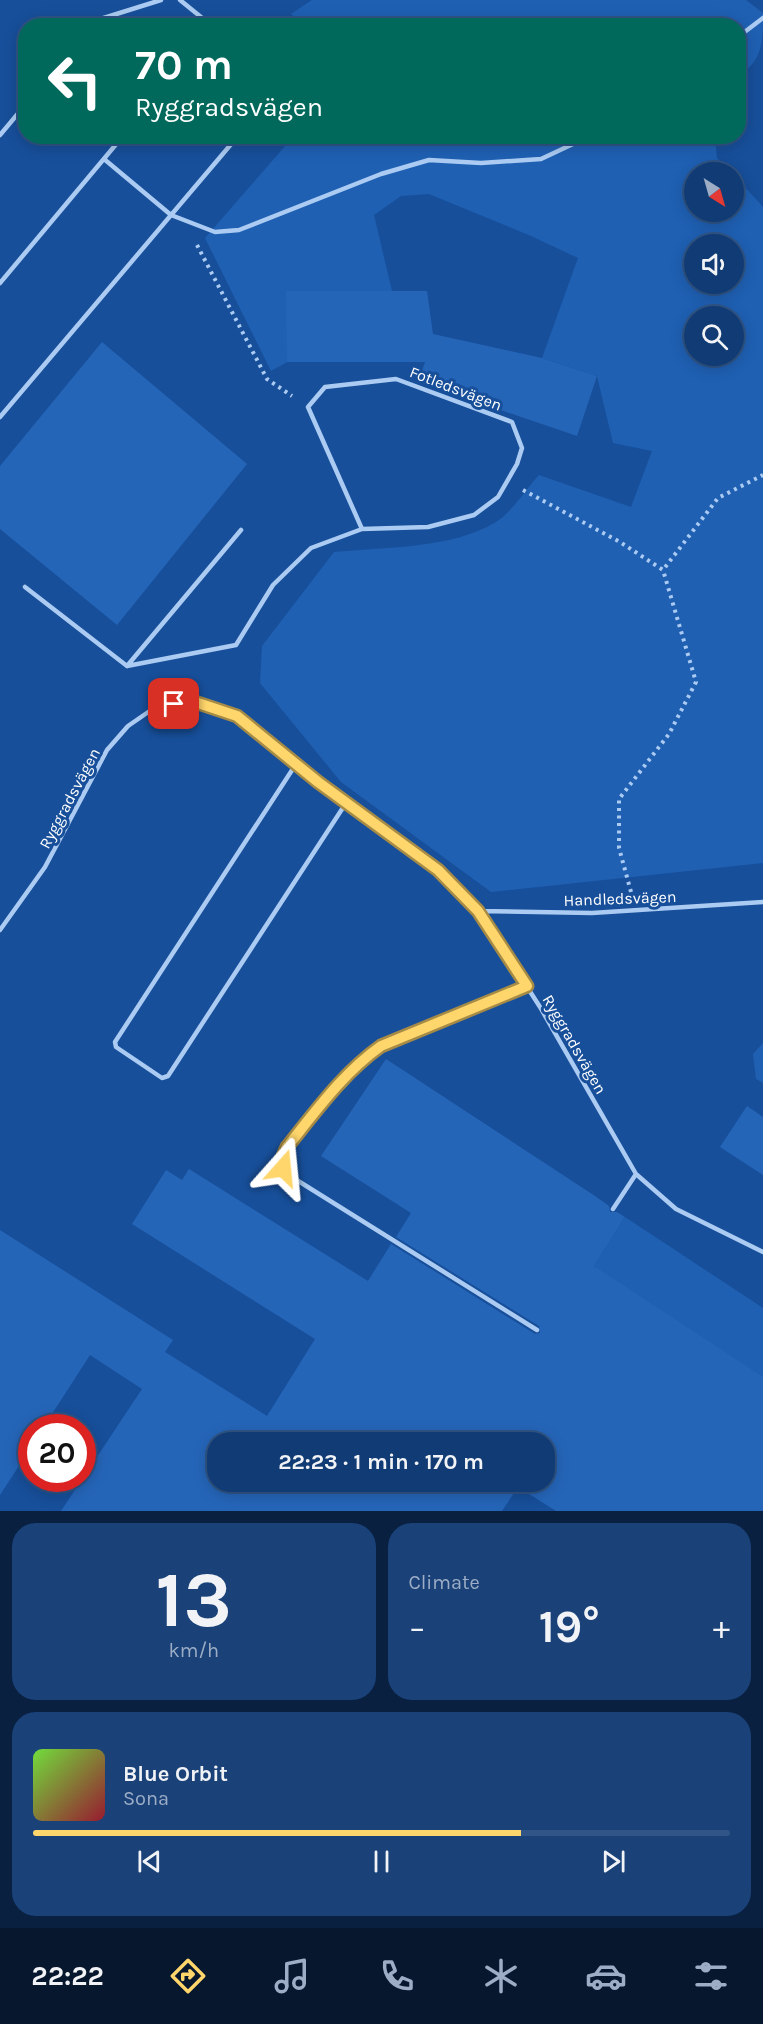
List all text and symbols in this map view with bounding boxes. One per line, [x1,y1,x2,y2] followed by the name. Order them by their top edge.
[135,40,233,90] text: 70 m
[36,42,114,120] icon: left
[135,91,323,123] text: Ryggradsvägen
[684,162,744,222] north arrow
[684,162,744,366] map controls
[684,234,744,294] button: sound
[684,306,744,366] button: search
[407,362,505,415] street label: Fotledsvägen
[148,678,199,729] pin
[157,687,190,720] icon: arrive
[35,745,104,852] street label: Ryggradsvägen
[563,887,677,910] street label: Handledsvägen
[538,991,611,1097] street label: Ryggradsvägen
[251,1136,315,1200] position arrow
[18,1414,96,1492] speed limit sign: 20
[278,1449,484,1475] text: 22:23 · 1 min · 170 m
[156,1554,232,1646] text: 13
[409,1571,480,1594] text: Climate
[539,1601,600,1653] text: 19°
[409,1608,426,1646] text: −
[713,1608,730,1646] text: +
[168,1639,219,1662] text: km/h
[123,1761,228,1787] text: Blue Orbit
[123,1787,169,1810] text: Sona
[133,1845,166,1878] icon: previous
[365,1845,398,1878] icon: pause
[597,1845,630,1878] icon: next
[167,1955,209,1997] icon: directions
[271,1955,313,1997] icon: music
[376,1955,418,1997] icon: phone
[480,1955,522,1997] icon: climate
[585,1955,627,1997] icon: car
[690,1955,732,1997] icon: filters
[31,1960,104,1992] text: 22:22

